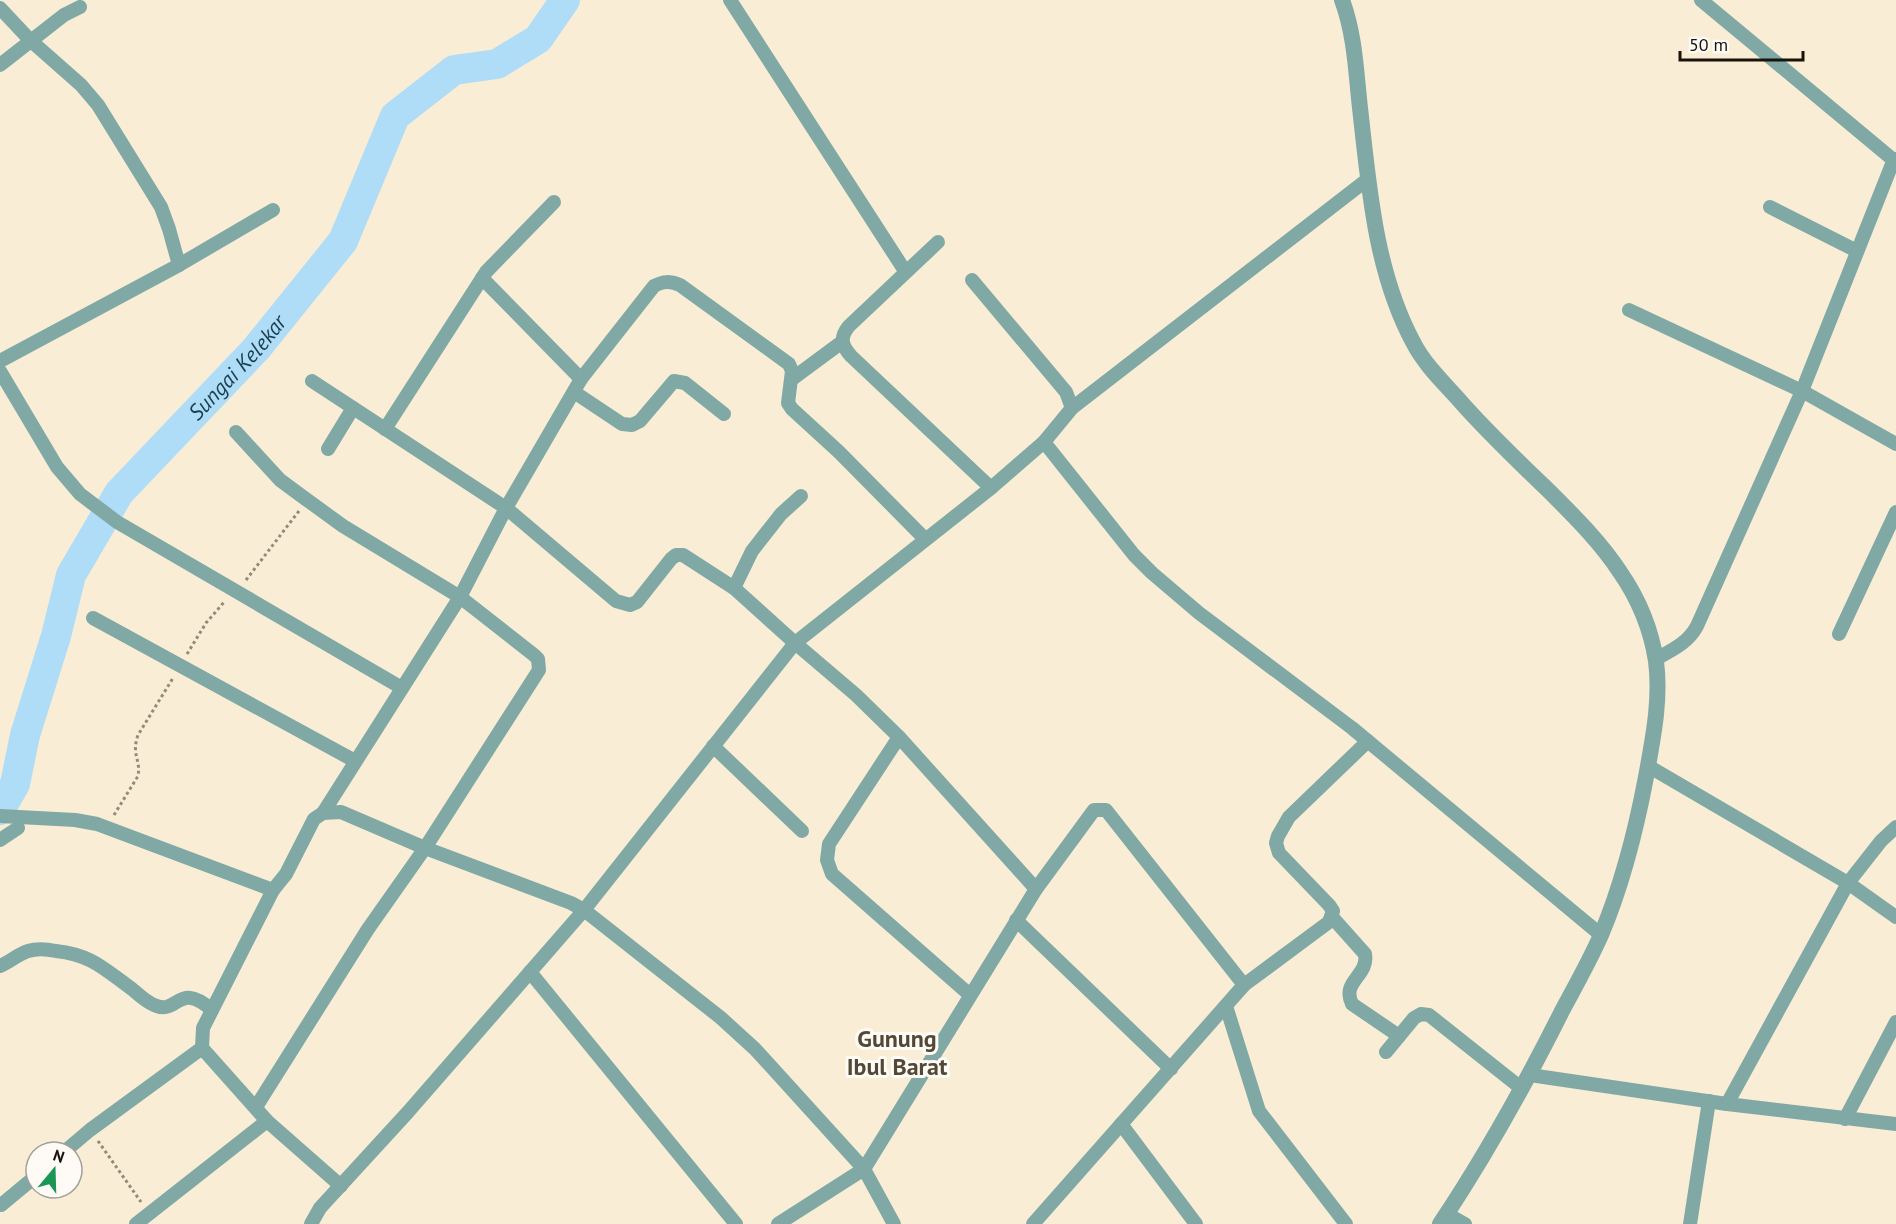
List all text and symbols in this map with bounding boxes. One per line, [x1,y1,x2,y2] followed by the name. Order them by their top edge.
[1680,24,1803,62] scale bar
[1689,33,1728,56] text: 50 m
[182,308,293,426] water label: Sungai Kelekar
[847,1023,948,1082] district label: Gunung Ibul Barat
[24,1140,84,1200] north arrow
[51,1145,67,1167] text: N

